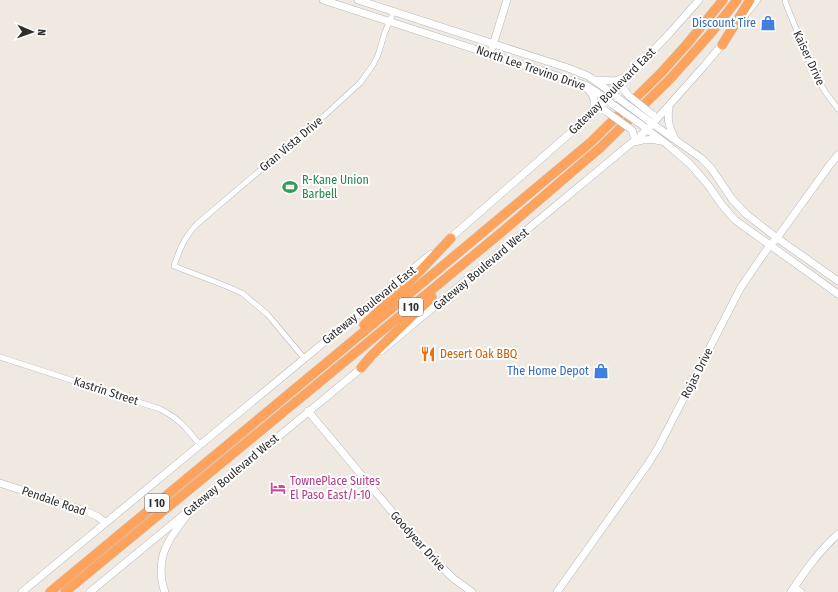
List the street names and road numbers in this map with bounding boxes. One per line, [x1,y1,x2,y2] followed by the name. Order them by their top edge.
[790,28,828,88] street label: Kaiser Drive
[474,43,588,93] street label: North Lee Trevino Drive
[566,45,658,137] street label: Gateway Boulevard East
[257,114,325,174] street label: Gran Vista Drive
[430,225,532,313] street label: Gateway Boulevard West
[319,263,419,347] street label: Gateway Boulevard East
[399,298,423,316] road number: I 10
[678,345,716,401] street label: Rojas Drive
[72,374,140,408] street label: Kastrin Street
[180,431,282,519] street label: Gateway Boulevard West
[20,483,88,519] street label: Pendale Road
[145,494,169,512] road number: I 10
[388,508,448,574] street label: Goodyear Drive

